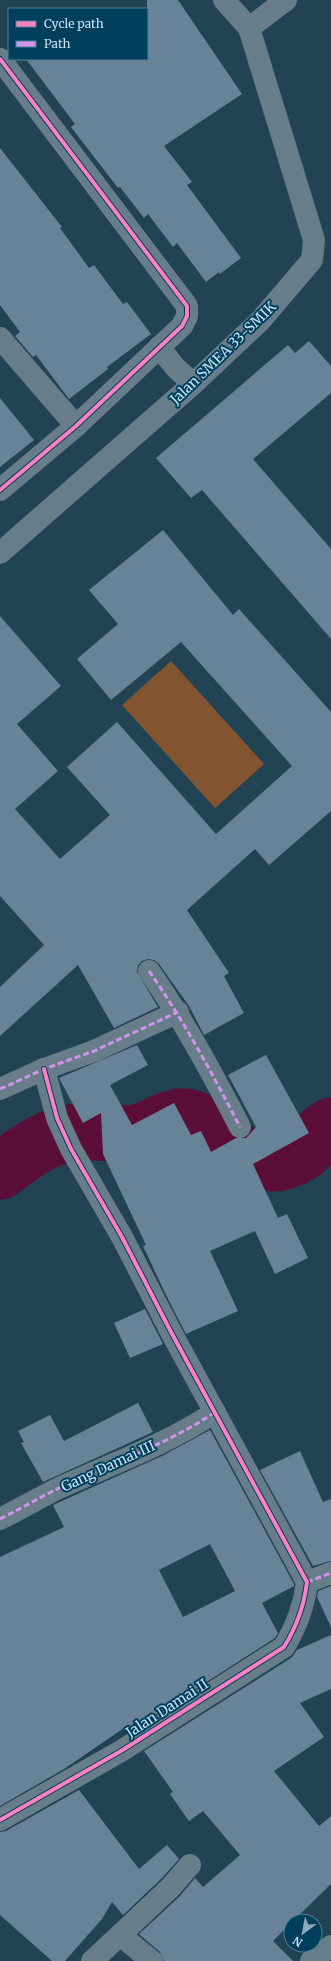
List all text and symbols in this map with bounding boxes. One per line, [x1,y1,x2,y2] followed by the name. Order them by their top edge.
[8,8,148,60] legend
[44,16,104,31] text: Cycle path
[44,36,70,51] text: Path
[166,297,280,409] street label: Jalan SMEA 33-SMIK
[58,1436,158,1496] street label: Gang Damai III
[122,1675,212,1742] street label: Jalan Damai II
[283,1913,323,1953] north arrow
[290,1933,305,1950] text: N

